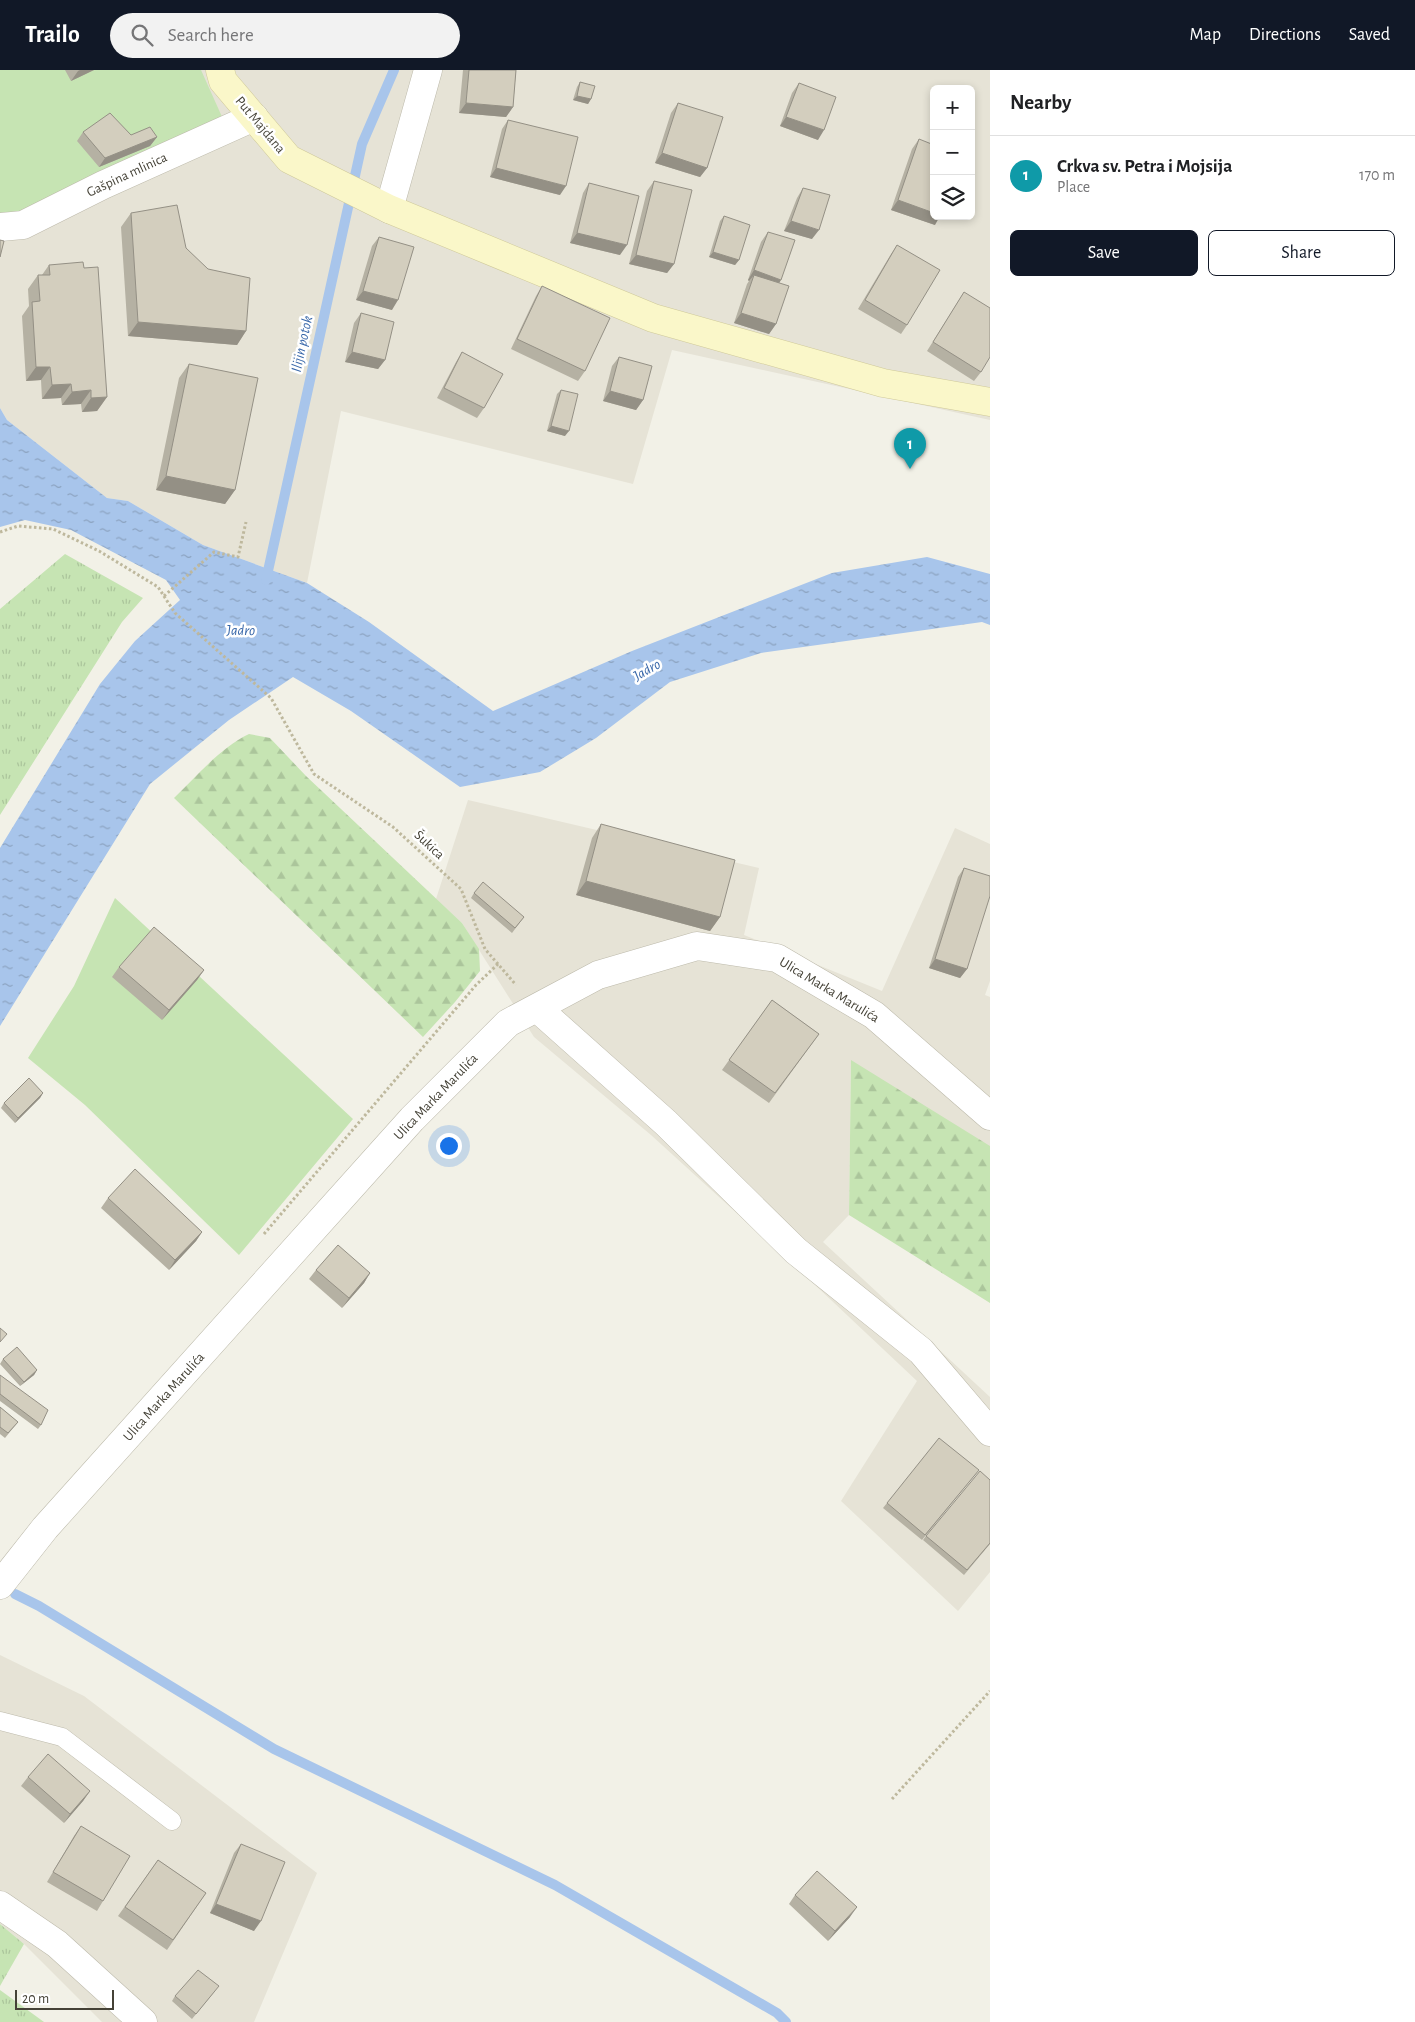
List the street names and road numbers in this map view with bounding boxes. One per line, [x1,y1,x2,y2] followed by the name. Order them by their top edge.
[232,94,288,156] street label: Put Majdana
[85,150,170,200] street label: Gašpina mlinica
[411,826,448,862] street label: Šukica
[777,955,882,1026] street label: Ulica Marka Marulića
[391,1051,481,1143] street label: Ulica Marka Marulića
[121,1350,208,1444] street label: Ulica Marka Marulića

